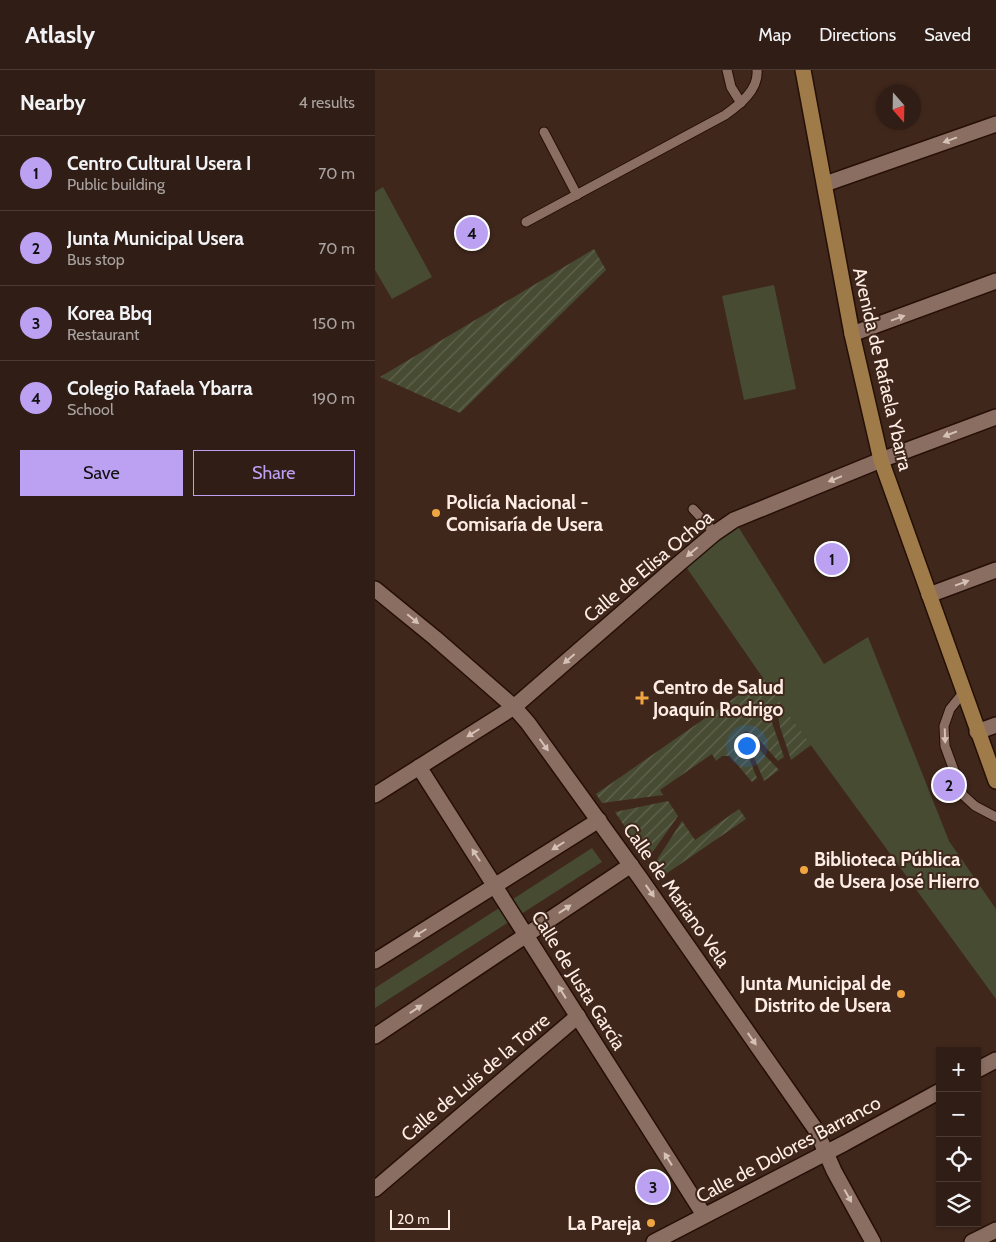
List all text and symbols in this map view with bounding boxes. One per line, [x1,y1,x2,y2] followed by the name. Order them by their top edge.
[25,20,95,49] text: Atlasly
[758,24,791,46] text: Map
[819,24,896,46] text: Directions
[924,24,971,46] text: Saved
[876,85,921,130] north arrow
[20,90,86,115] text: Nearby
[298,93,355,112] text: 4 results
[942,136,957,144] one-way arrow
[67,152,251,175] text: Centro Cultural Usera I
[33,164,39,183] text: 1
[318,164,355,183] text: 70 m
[67,175,165,194] text: Public building
[456,214,488,252] pin: 4
[67,227,244,250] text: Junta Municipal Usera
[32,239,40,258] text: 2
[318,239,355,258] text: 70 m
[67,250,125,269] text: Bus stop
[848,265,917,473] street label: Avenida de Rafaela Ybarra
[67,302,152,325] text: Korea Bbq
[891,313,905,321] one-way arrow
[32,314,40,333] text: 3
[312,314,355,333] text: 150 m
[67,325,139,344] text: Restaurant
[67,377,253,400] text: Colegio Rafaela Ybarra
[31,389,41,408] text: 4
[312,389,355,408] text: 190 m
[67,400,114,419] text: School
[943,431,958,438] one-way arrow
[20,450,183,496] button: Save
[193,450,355,496] button: Share
[828,475,843,483] one-way arrow
[446,491,604,536] place label: Policía Nacional - Comisaría de Usera
[579,506,718,627] street label: Calle de Elisa Ochoa
[430,507,442,519] marker: Policía Nacional - Comisaría de Usera
[816,540,848,578] pin: 1
[686,547,699,558] one-way arrow
[955,579,970,586] one-way arrow
[406,614,419,625] one-way arrow
[564,653,576,665] one-way arrow
[652,676,784,721] place label: Centro de Salud Joaquín Rodrigo
[635,691,649,705] marker: Centro de Salud Joaquín Rodrigo
[466,728,479,738] one-way arrow
[941,728,949,744] one-way arrow
[734,733,760,759] your location
[539,738,550,751] one-way arrow
[933,766,965,804] pin: 2
[618,819,735,972] street label: Calle de Mariano Vela
[551,841,564,851] one-way arrow
[471,848,480,861] one-way arrow
[814,848,979,893] place label: Biblioteca Pública de Usera José Hierro
[798,864,810,876] marker: Biblioteca Pública de Usera José Hierro
[645,884,655,898] one-way arrow
[559,904,572,914] one-way arrow
[526,906,631,1054] street label: Calle de Justa García
[414,928,427,937] one-way arrow
[739,972,892,1017] place label: Junta Municipal de Distrito de Usera
[558,986,567,999] one-way arrow
[895,988,907,1000] marker: Junta Municipal de Distrito de Usera
[409,1005,422,1014] one-way arrow
[396,1008,554,1146] street label: Calle de Luis de la Torre
[747,1032,757,1045] one-way arrow
[936,1047,981,1227] map controls
[936,1047,981,1092] button: +
[692,1091,885,1208] street label: Calle de Dolores Barranco
[936,1092,981,1137] button: −
[936,1137,981,1182] button: locate
[664,1152,673,1165] one-way arrow
[637,1168,669,1206] pin: 3
[936,1182,981,1227] button: layers
[843,1190,852,1203] one-way arrow
[390,1207,450,1230] scale bar
[397,1210,430,1228] text: 20 m
[567,1212,642,1235] place label: La Pareja
[645,1217,657,1229] marker: La Pareja

